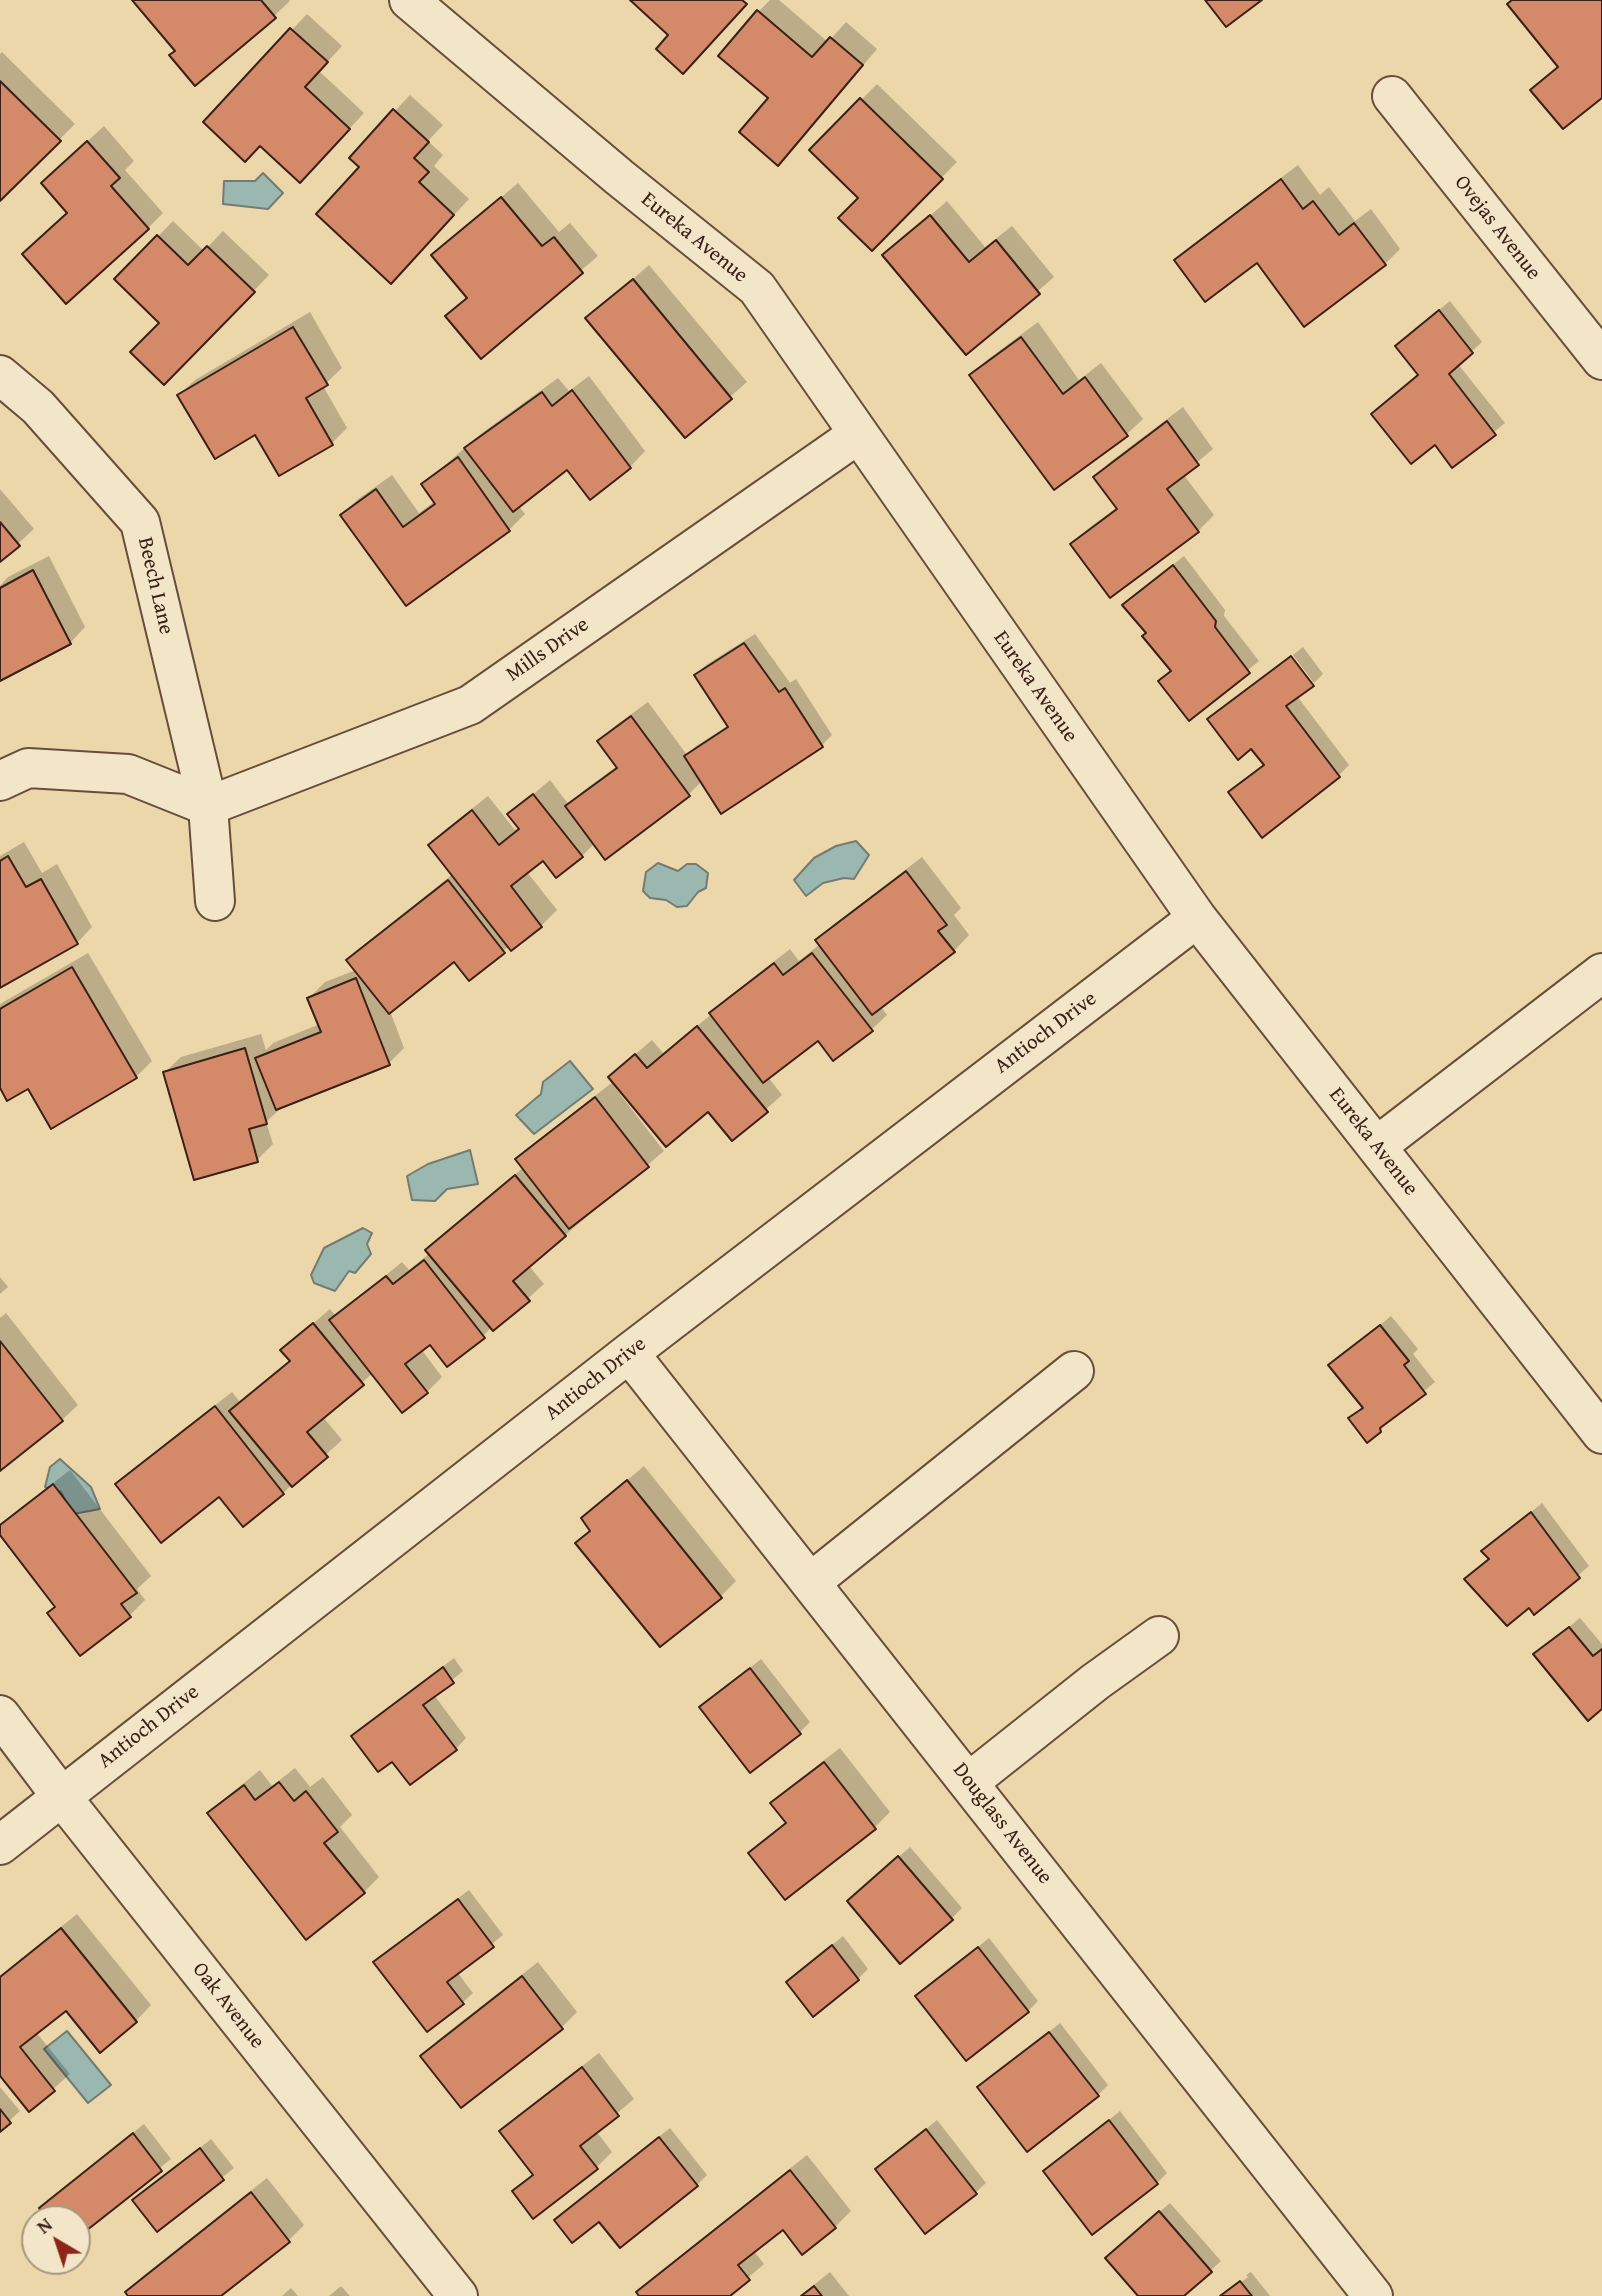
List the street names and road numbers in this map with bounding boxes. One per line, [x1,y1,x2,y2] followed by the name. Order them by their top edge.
[1448,171,1546,285] street label: Ovejas Avenue
[636,187,752,289] street label: Eureka Avenue
[132,535,178,637] street label: Beech Lane
[502,612,594,688] street label: Mills Drive
[987,627,1083,747] street label: Eureka Avenue
[990,987,1102,1079] street label: Antioch Drive
[1323,1083,1423,1201] street label: Eureka Avenue
[541,1332,651,1426] street label: Antioch Drive
[94,1680,204,1774] street label: Antioch Drive
[947,1758,1057,1890] street label: Douglass Avenue
[187,1958,269,2054] street label: Oak Avenue

